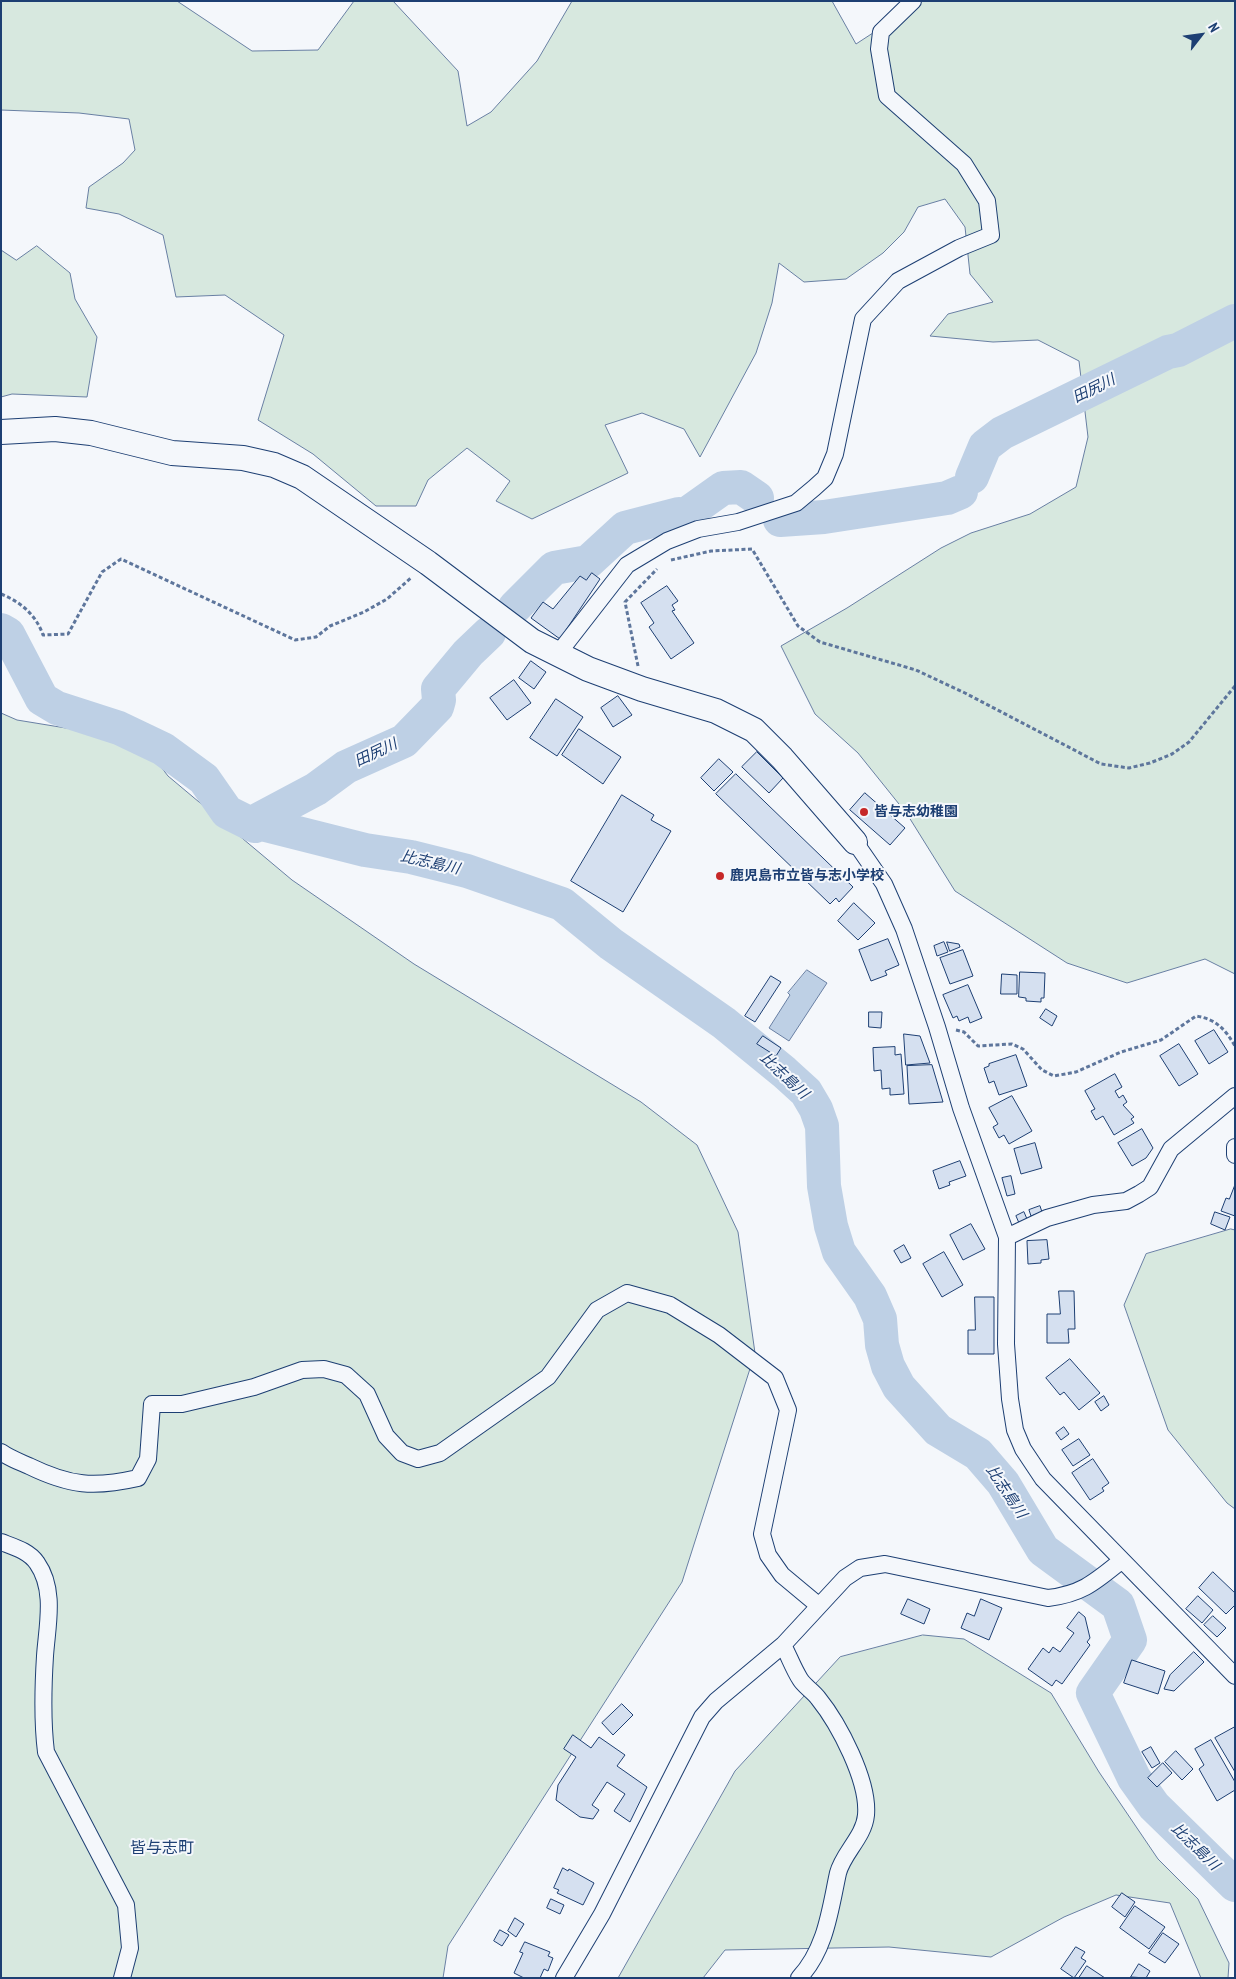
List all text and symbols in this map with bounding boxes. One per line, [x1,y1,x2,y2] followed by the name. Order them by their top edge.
[1176,10,1226,60] north arrow
[1204,20,1224,35] text: N
[1070,371,1118,407] water label: 田尻川
[352,735,400,771] water label: 田尻川
[874,804,958,820] place label: 皆与志幼稚園
[858,806,870,818] marker: 皆与志幼稚園
[399,847,461,879] water label: 比志島川
[730,868,884,884] place label: 鹿児島市立皆与志小学校
[714,870,726,882] marker: 鹿児島市立皆与志小学校
[756,1049,812,1103] water label: 比志島川
[982,1462,1030,1522] water label: 比志島川
[1167,1820,1223,1874] water label: 比志島川
[130,1838,194,1858] district label: 皆与志町

